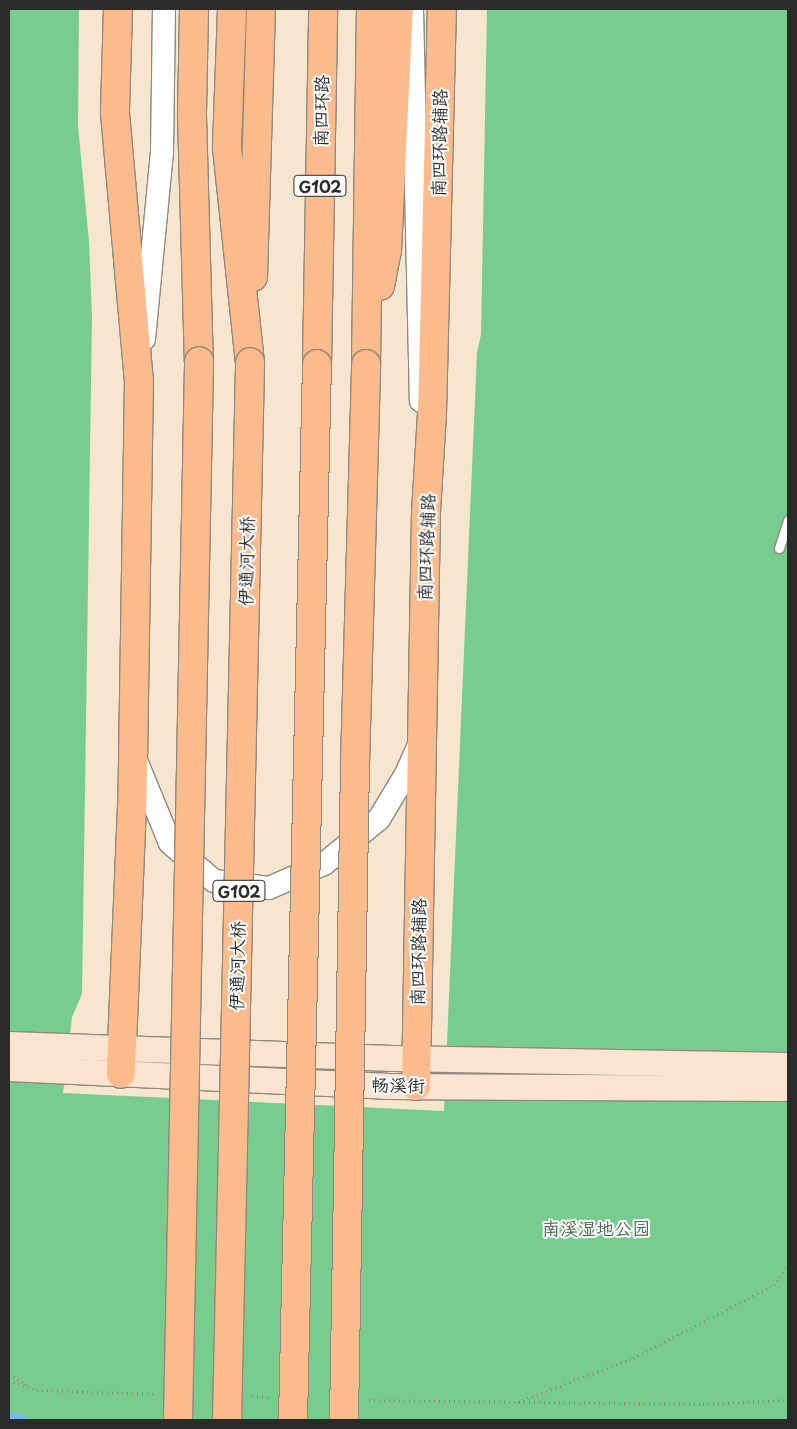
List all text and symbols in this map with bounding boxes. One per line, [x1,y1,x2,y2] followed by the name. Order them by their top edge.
[310,75,332,147] street label: 南四环路
[427,89,451,197] street label: 南四环路辅路
[292,172,348,200] road number: G102
[413,493,439,601] street label: 南四环路辅路
[234,516,258,606] street label: 伊通河大桥
[212,878,266,904] road number: G102
[406,898,430,1006] street label: 南四环路辅路
[225,921,249,1011] street label: 伊通河大桥
[371,1074,425,1096] street label: 畅溪街
[542,1217,650,1239] park label: 南溪湿地公园

